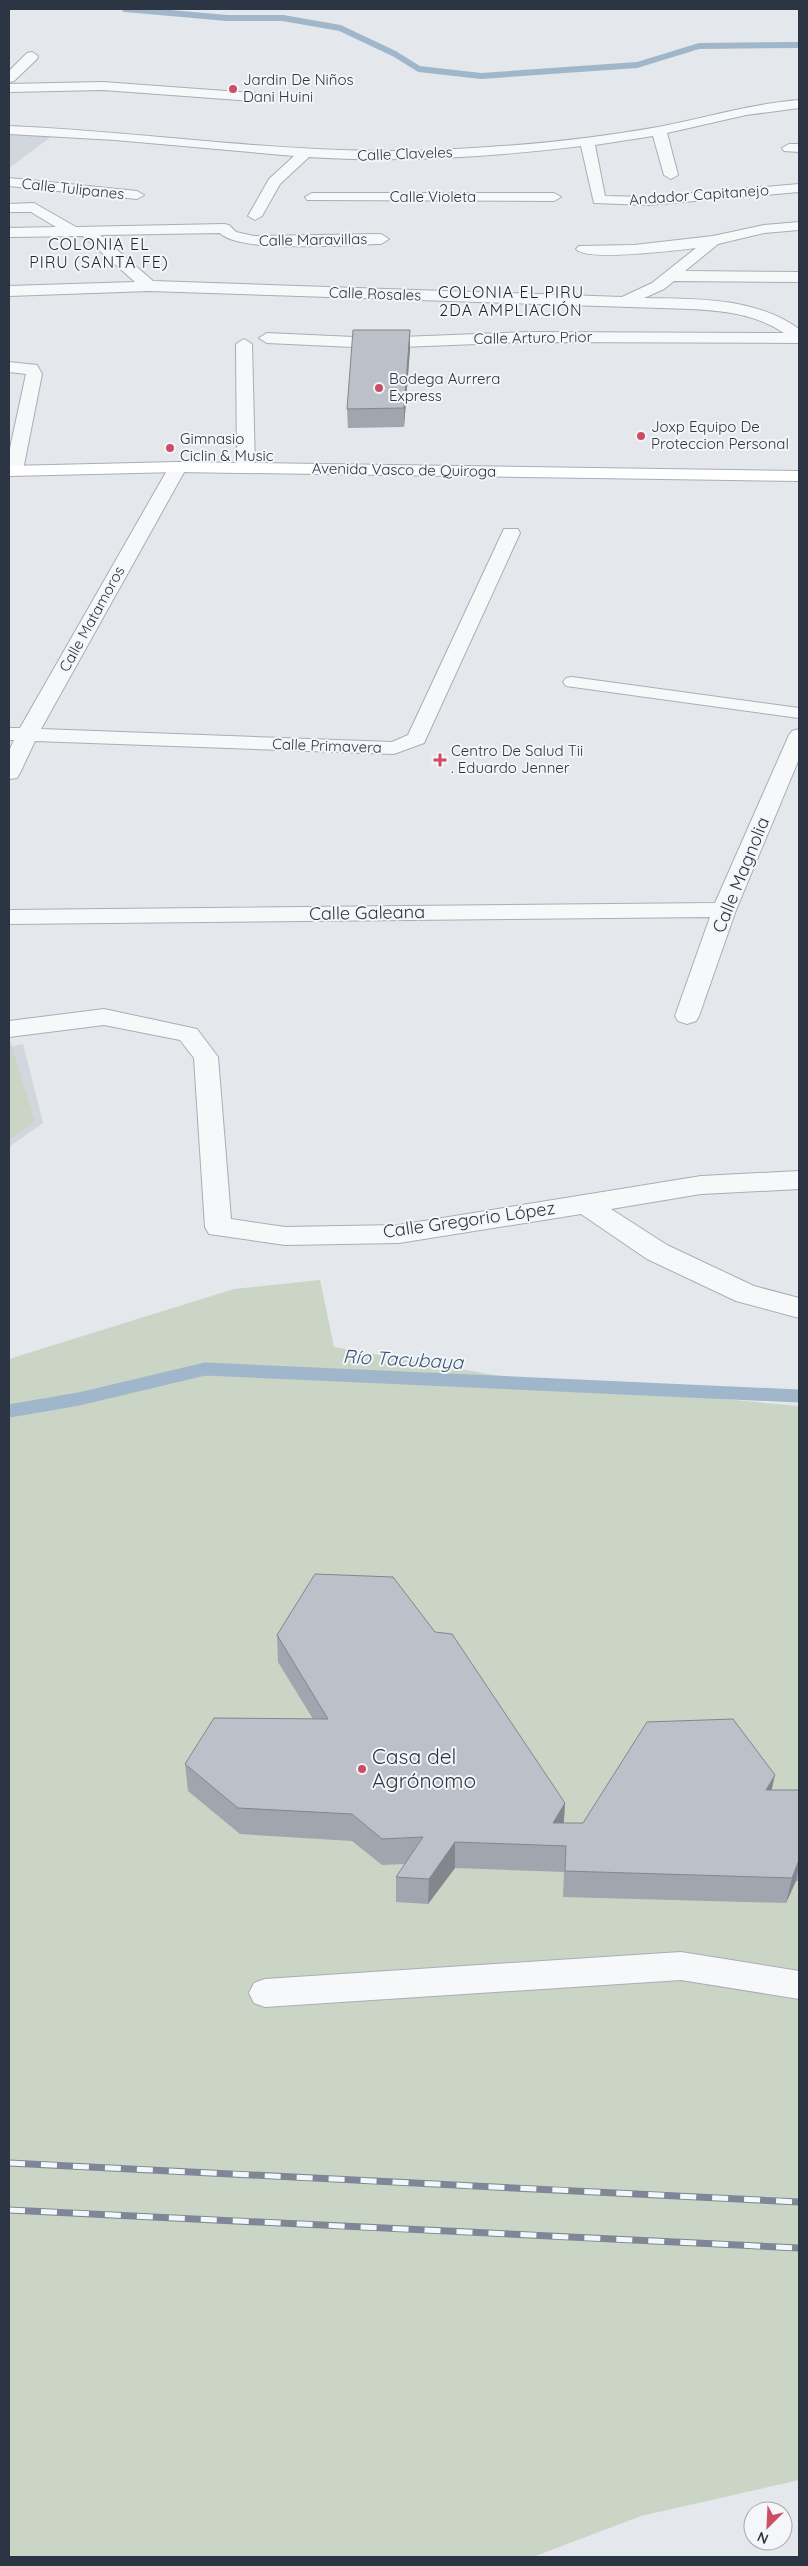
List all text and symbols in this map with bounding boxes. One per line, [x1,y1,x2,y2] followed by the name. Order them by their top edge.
[243,70,354,106] place label: Jardin De Niños Dani Huini
[227,83,239,95] marker: Jardin De Niños Dani Huini
[357,142,453,165] street label: Calle Claveles
[21,174,125,203] street label: Calle Tulipanes
[628,180,770,209] street label: Andador Capitanejo
[390,187,476,206] street label: Calle Violeta
[259,229,367,250] street label: Calle Maravillas
[29,234,169,272] district label: COLONIA EL PIRU (SANTA FE)
[329,282,421,305] street label: Calle Rosales
[438,282,584,320] district label: COLONIA EL PIRU 2DA AMPLIACIÓN
[473,327,593,348] street label: Calle Arturo Prior
[389,369,500,405] place label: Bodega Aurrera Express
[373,382,385,394] marker: Bodega Aurrera Express
[651,417,789,453] place label: Joxp Equipo De Proteccion Personal
[180,429,274,465] place label: Gimnasio Ciclin & Music
[635,430,647,442] marker: Joxp Equipo De Proteccion Personal
[164,442,176,454] marker: Gimnasio Ciclin & Music
[312,458,496,481] street label: Avenida Vasco de Quiroga
[55,562,129,675] street label: Calle Matamoros
[272,734,382,757] street label: Calle Primavera
[451,741,583,777] place label: Centro De Salud Tii . Eduardo Jenner
[433,753,447,767] marker: Centro De Salud Tii . Eduardo Jenner
[707,813,774,936] street label: Calle Magnolia
[309,900,425,925] street label: Calle Galeana
[381,1196,556,1243] street label: Calle Gregorio López
[342,1344,465,1374] water label: Río Tacubaya
[372,1743,476,1793] place label: Casa del Agrónomo
[356,1763,368,1775] marker: Casa del Agrónomo
[743,2501,793,2551] north arrow
[754,2528,771,2548] text: N

